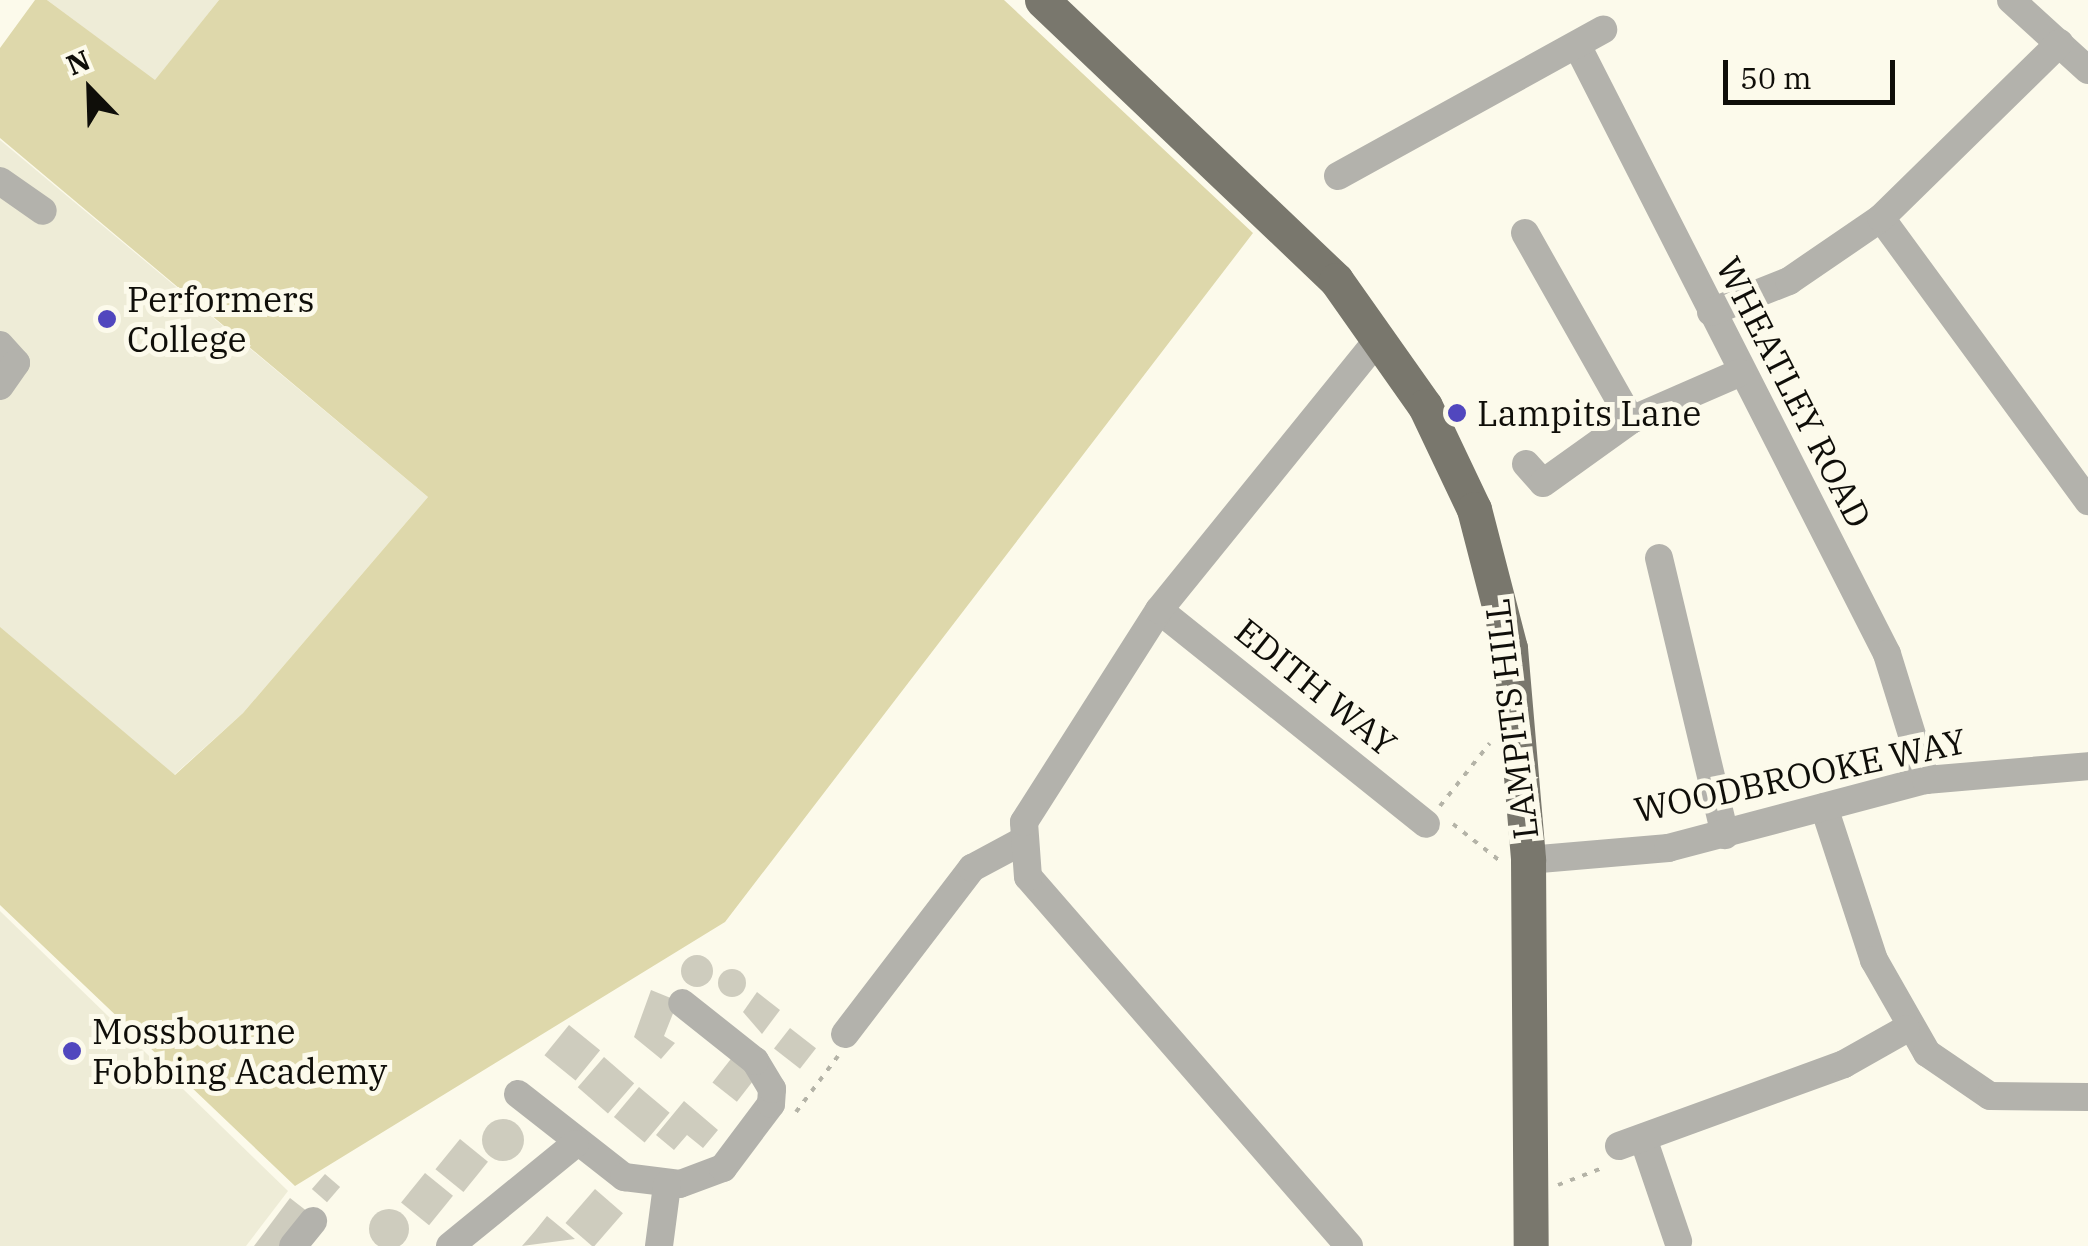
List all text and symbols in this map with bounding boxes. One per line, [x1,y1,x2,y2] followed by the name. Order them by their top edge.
[40,40,140,140] north arrow
[1728,40,1900,102] scale bar
[61,41,96,83] text: N
[1740,58,1812,97] text: 50 m
[1708,250,1880,534] street label: WHEATLEY ROAD
[127,278,315,360] place label: Performers College
[96,308,118,330] marker: Performers College
[1477,392,1701,434] place label: Lampits Lane
[1446,402,1468,424] marker: Lampits Lane
[1475,596,1547,842] street label: LAMPITS HILL
[1227,609,1405,765] street label: EDITH WAY
[1630,719,1970,831] street label: WOODBROOKE WAY
[92,1010,387,1092] place label: Mossbourne Fobbing Academy
[61,1040,83,1062] marker: Mossbourne Fobbing Academy

